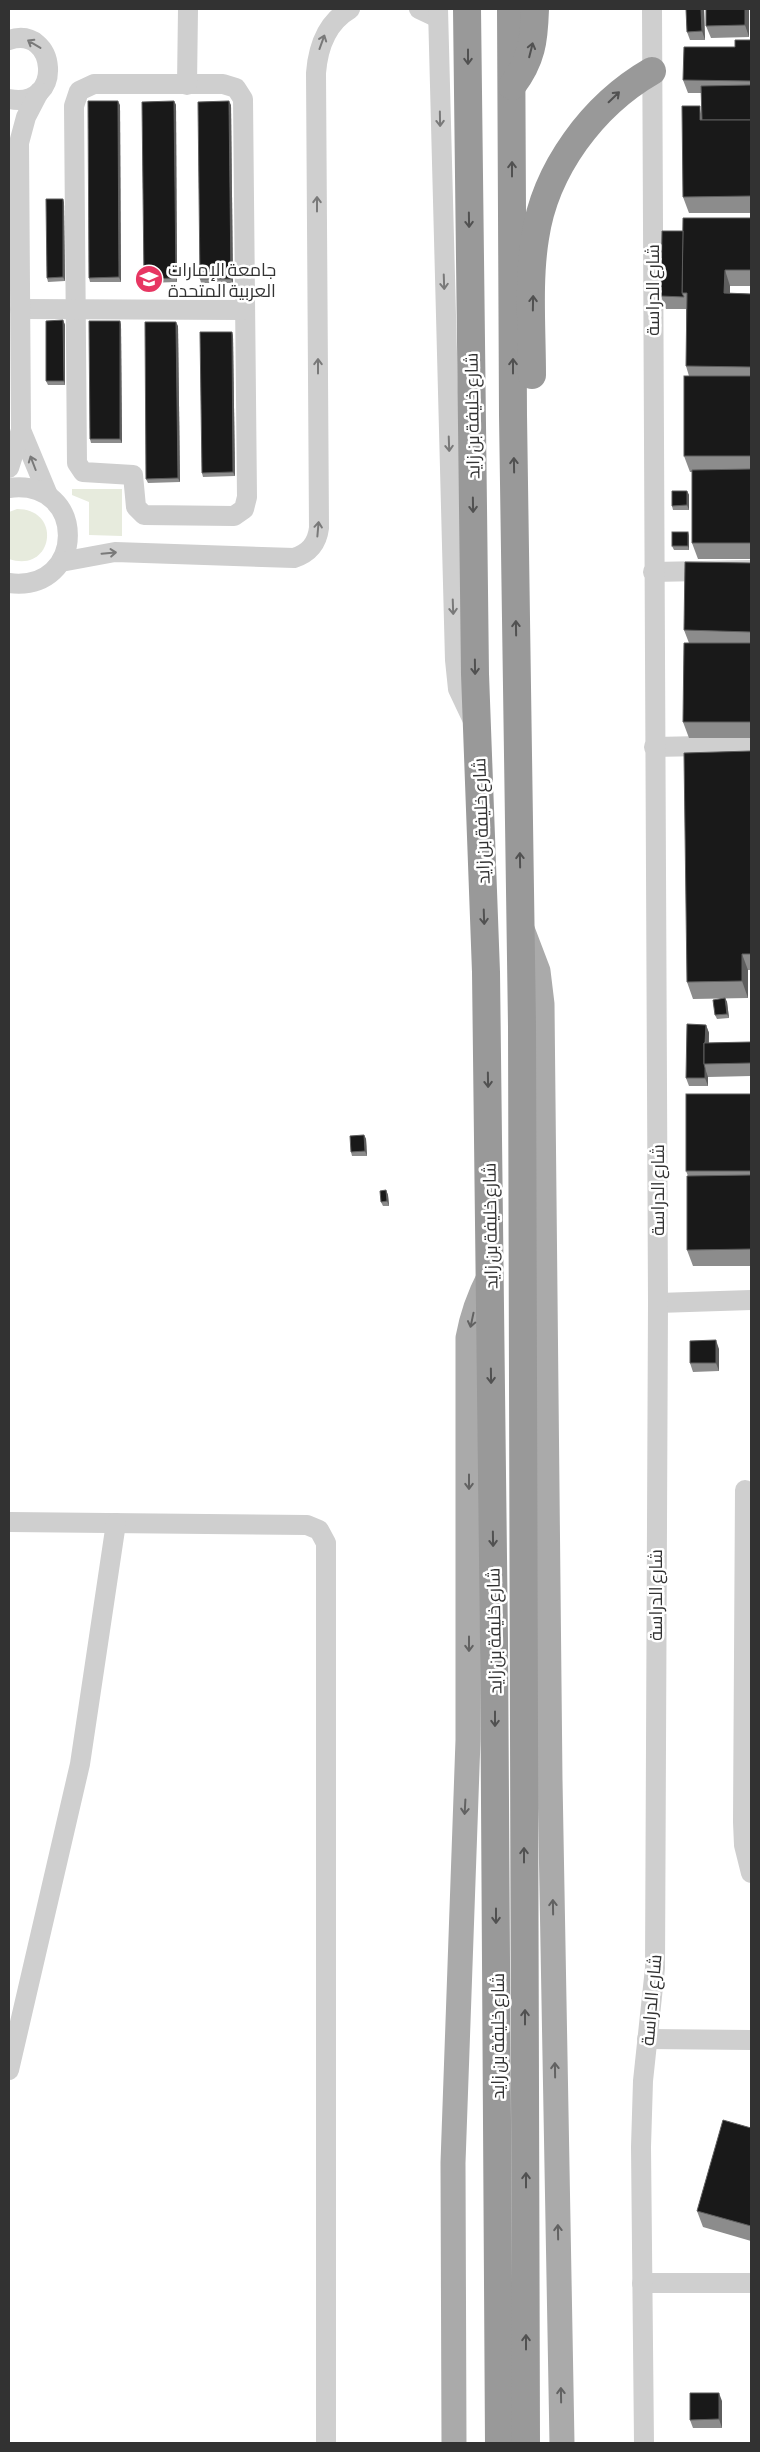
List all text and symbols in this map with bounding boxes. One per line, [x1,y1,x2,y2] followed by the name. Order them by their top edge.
[318,35,327,50] one-way arrow
[28,39,42,49] one-way arrow
[527,43,536,59] one-way arrow
[463,49,473,65] one-way arrow
[608,91,621,103] one-way arrow
[435,111,445,127] one-way arrow
[507,161,517,178] one-way arrow
[312,196,322,212] one-way arrow
[464,212,474,228] one-way arrow
[642,244,665,336] street label: شارع الدراسة
[168,259,276,302] place label: جامعة الإمارات العربية المتحدة
[134,264,164,294] school or university icon: جامعة الإمارات العربية المتحدة
[440,274,449,290] one-way arrow
[528,295,537,311] one-way arrow
[460,353,486,479] street label: شارع خليفة بن زايد
[313,359,323,375] one-way arrow
[508,359,518,375] one-way arrow
[444,436,454,452] one-way arrow
[28,456,38,471] one-way arrow
[509,457,519,474] one-way arrow
[468,496,478,513] one-way arrow
[314,521,323,537] one-way arrow
[100,549,116,558] one-way arrow
[449,598,458,614] one-way arrow
[512,620,521,636] one-way arrow
[470,659,480,675] one-way arrow
[468,757,496,885] street label: شارع خليفة بن زايد
[515,852,525,868] one-way arrow
[480,909,489,925] one-way arrow
[483,1071,493,1087] one-way arrow
[647,1144,670,1236] street label: شارع الدراسة
[478,1163,504,1289] street label: شارع خليفة بن زايد
[467,1311,476,1327] one-way arrow
[486,1368,496,1384] one-way arrow
[464,1474,474,1490] one-way arrow
[488,1530,498,1546] one-way arrow
[645,1549,668,1641] street label: شارع الدراسة
[482,1568,508,1694] street label: شارع خليفة بن زايد
[464,1636,474,1652] one-way arrow
[490,1710,500,1726] one-way arrow
[461,1799,470,1815] one-way arrow
[519,1847,529,1863] one-way arrow
[548,1899,558,1916] one-way arrow
[491,1908,501,1924] one-way arrow
[637,1953,667,2047] street label: شارع الدراسة
[487,1973,510,2099] street label: شارع خليفة بن زايد
[520,2009,530,2026] one-way arrow
[551,2062,560,2078] one-way arrow
[521,2172,531,2188] one-way arrow
[553,2224,563,2240] one-way arrow
[521,2334,531,2350] one-way arrow
[556,2387,566,2403] one-way arrow

